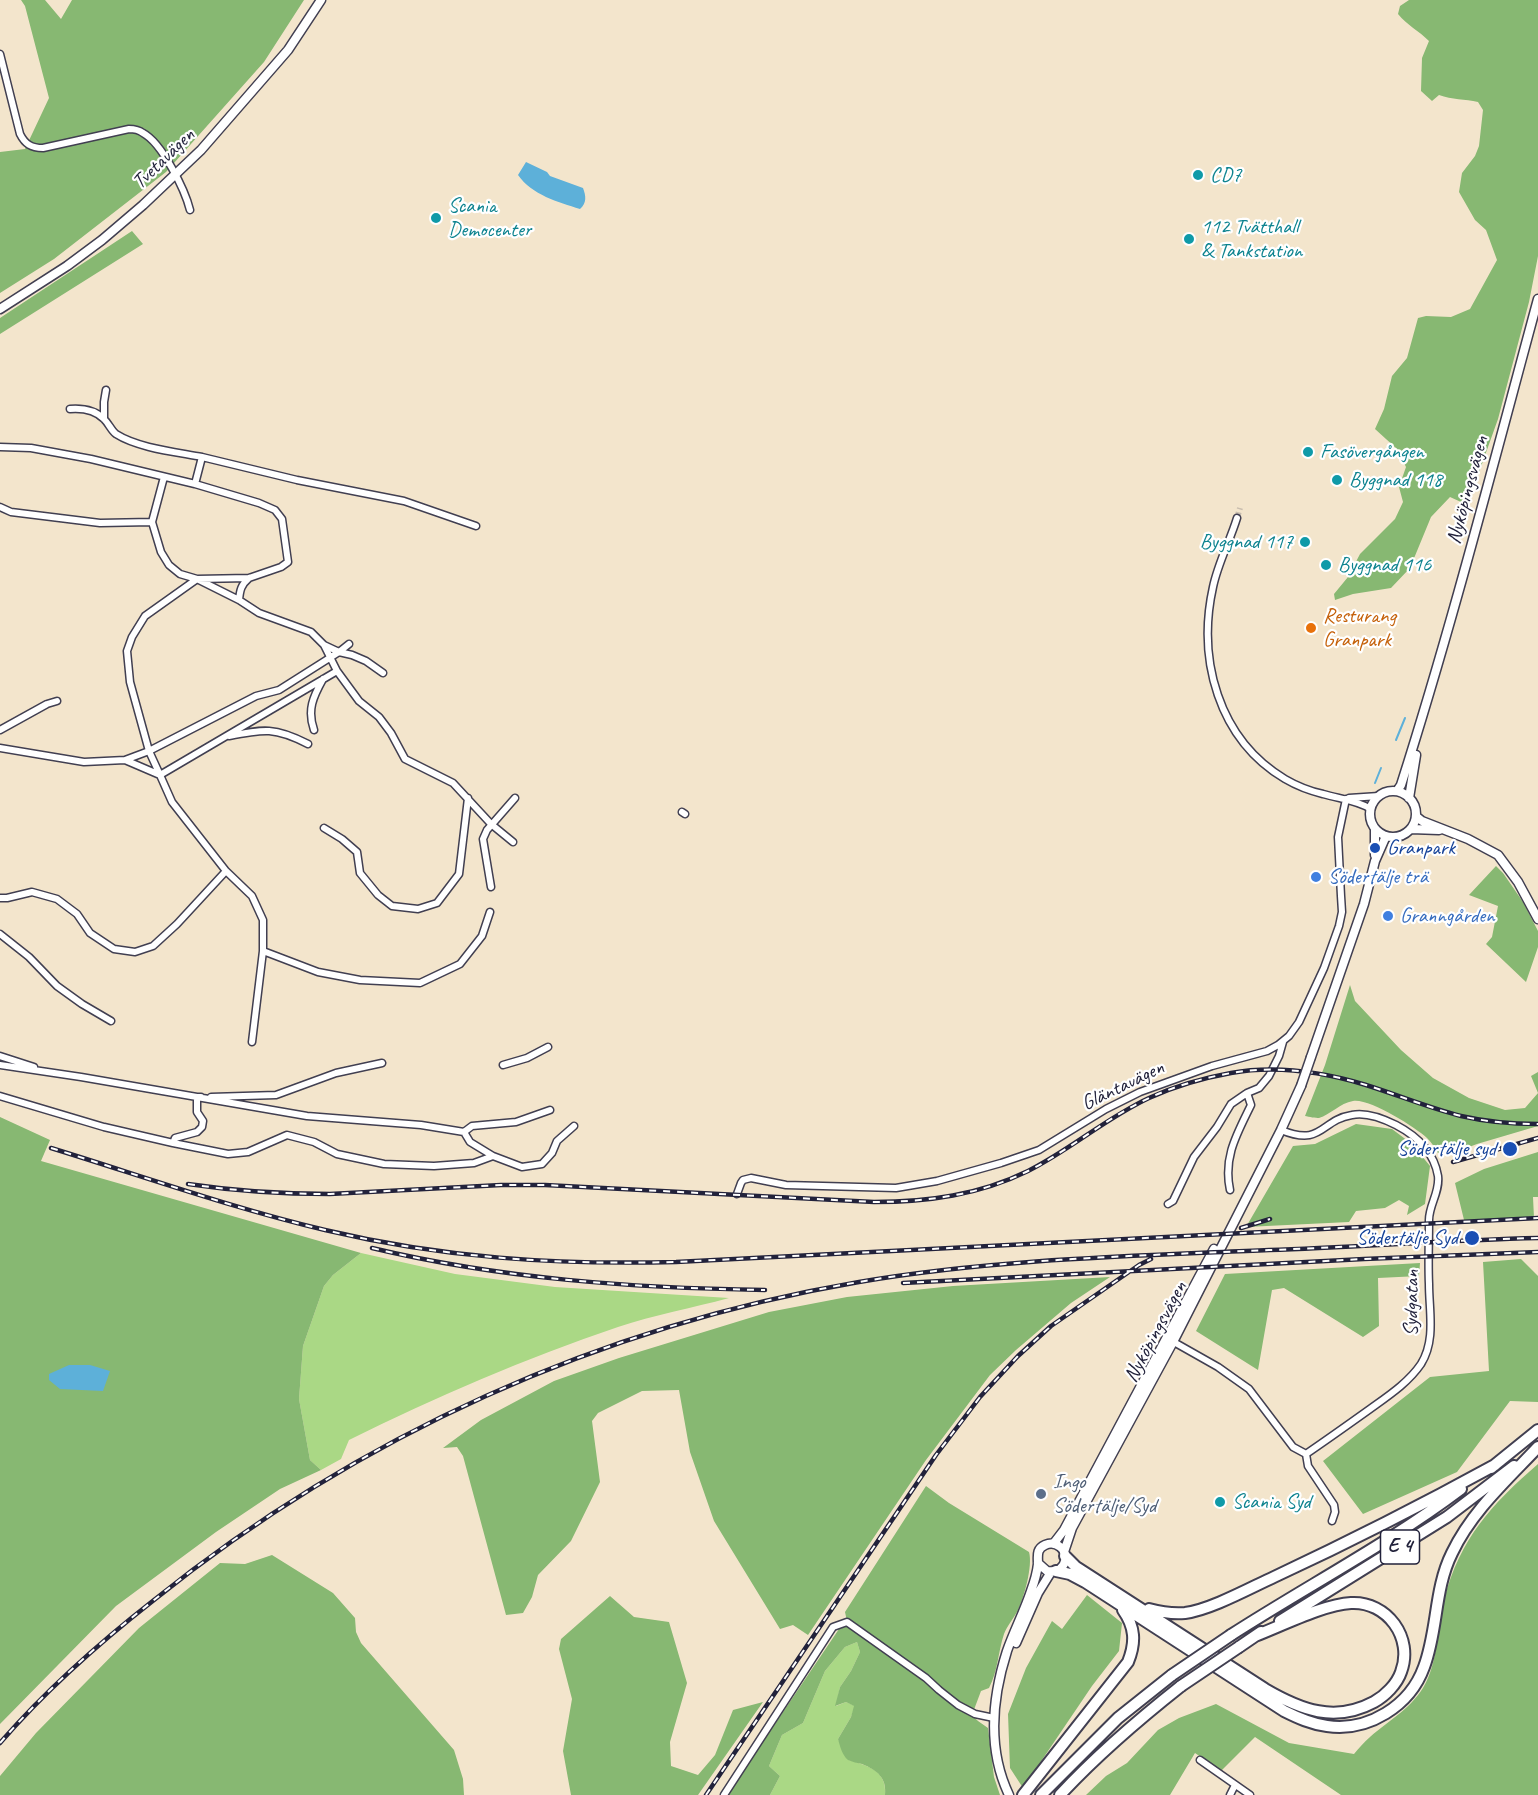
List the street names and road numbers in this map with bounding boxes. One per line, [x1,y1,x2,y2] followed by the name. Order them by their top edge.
[127,123,201,195] street label: Tvetavägen
[1441,433,1495,547] street label: Nyköpingsvägen
[1078,1055,1168,1117] street label: Gläntavägen
[1399,1269,1425,1337] street label: Sydgatan
[1119,1277,1193,1387] street label: Nyköpingsvägen
[1380,1530,1420,1564] road number: E 4

